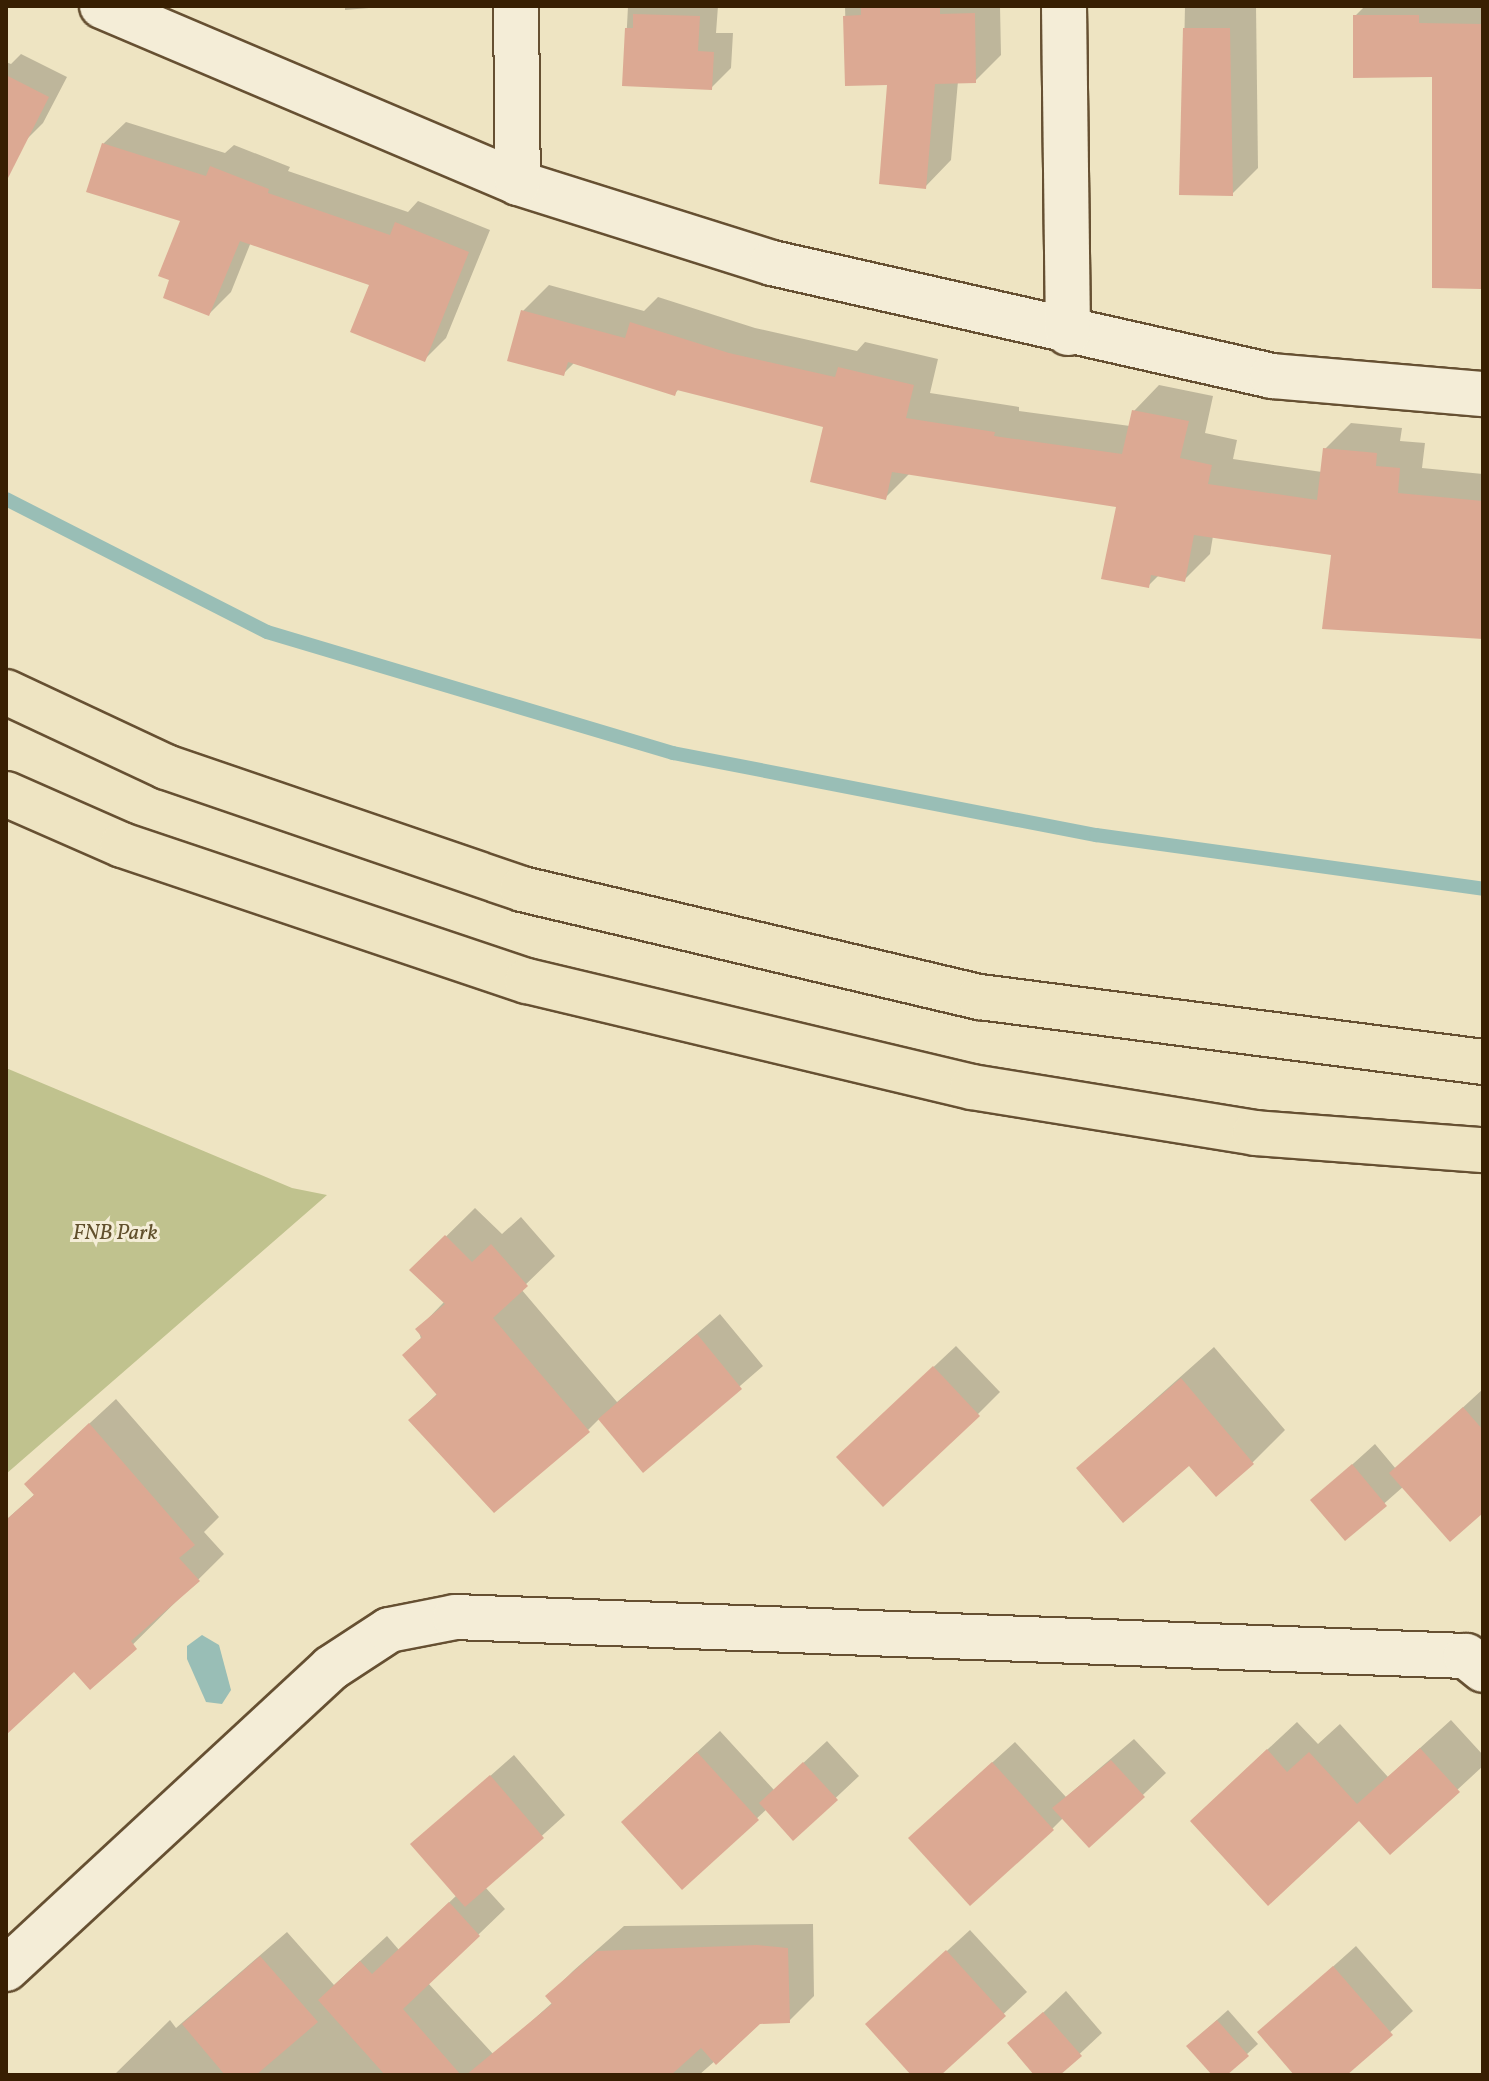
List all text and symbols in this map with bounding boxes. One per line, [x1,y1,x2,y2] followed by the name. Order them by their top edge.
[72,1221,158,1247] park label: FNB Park

